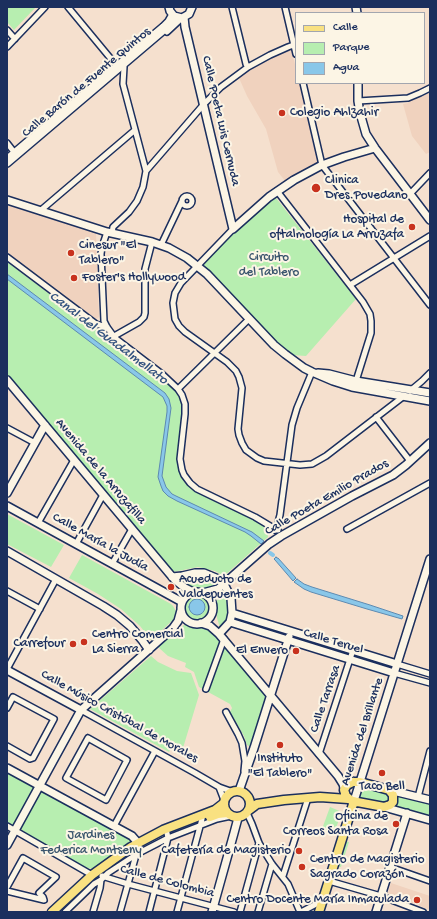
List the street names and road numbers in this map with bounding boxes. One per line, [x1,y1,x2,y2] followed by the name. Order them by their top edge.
[20,25,154,141] street label: Calle Barón de Fuente Quintos
[197,54,243,188] street label: Calle Poeta Luis Cernuda
[51,416,149,528] street label: Avenida de la Arruzafilla
[263,456,391,540] street label: Calle Poeta Emilio Prados
[49,510,151,576] street label: Calle María la Judía
[301,626,365,658] street label: Calle Teruel
[307,663,345,735] street label: Calle Tarrasa
[38,667,200,767] street label: Calle Músico Cristóbal de Morales
[338,676,388,788] street label: Avenida del Brillante
[118,862,216,902] street label: Calle de Colombia

